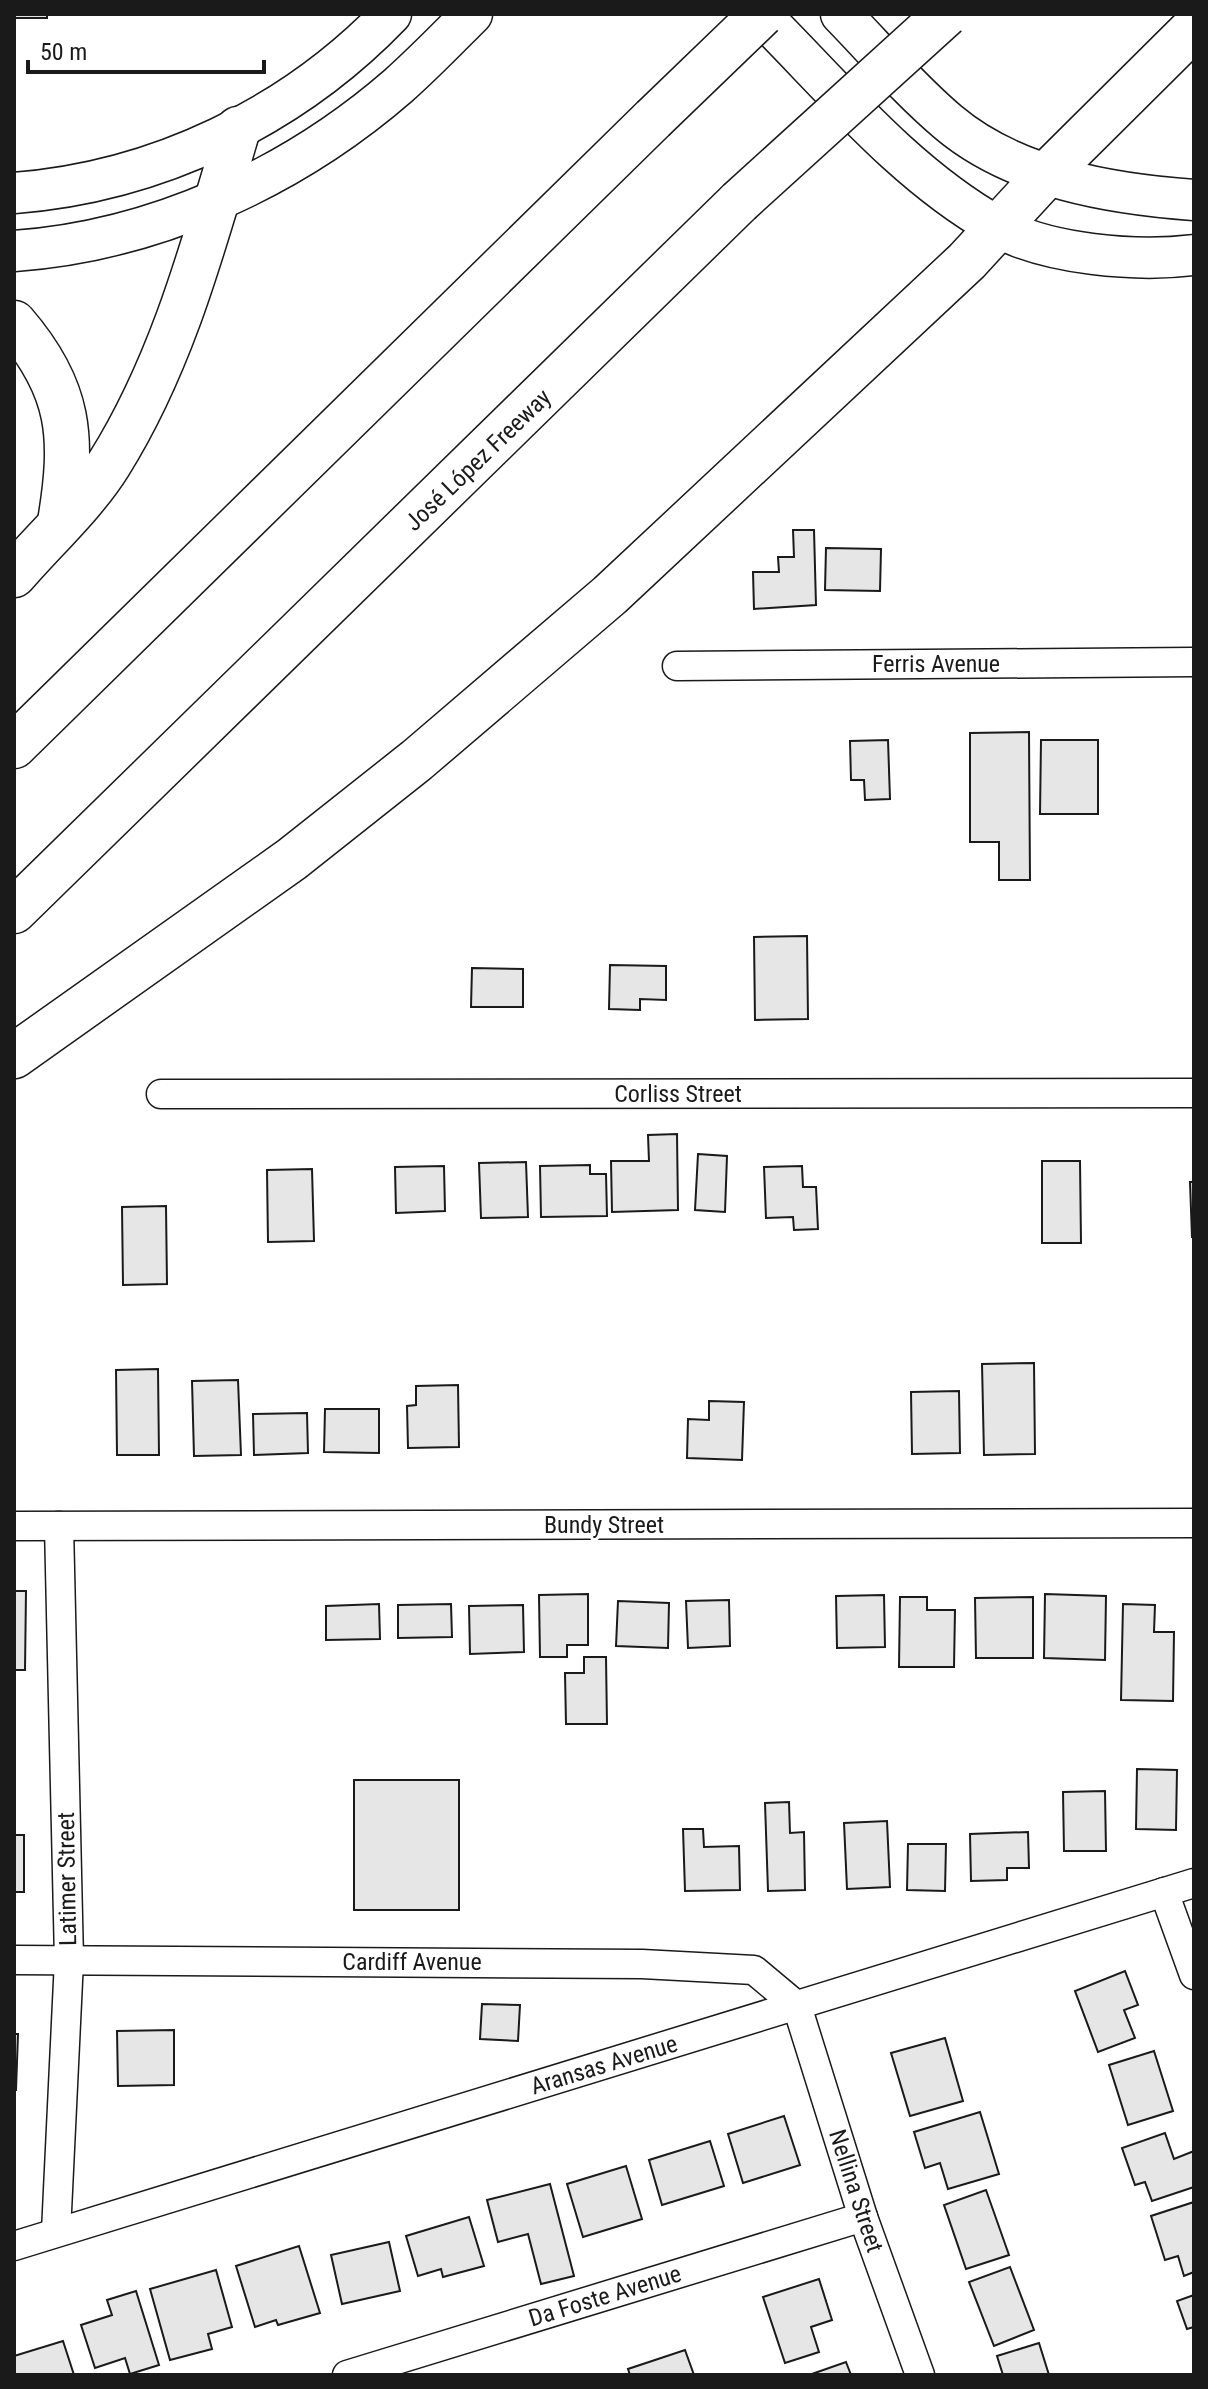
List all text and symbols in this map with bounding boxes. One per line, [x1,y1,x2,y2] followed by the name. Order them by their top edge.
[28,24,264,74] scale bar
[40,38,87,66] text: 50 m
[399,383,557,537] street label: José López Freeway
[872,650,1000,678] street label: Ferris Avenue
[614,1080,742,1108] street label: Corliss Street
[544,1511,664,1539] street label: Bundy Street
[52,1812,82,1946] street label: Latimer Street
[342,1948,482,1976] street label: Cardiff Avenue
[527,2029,681,2101] street label: Aransas Avenue
[823,2126,889,2256] street label: Nellina Street
[525,2260,685,2332] street label: Da Foste Avenue

